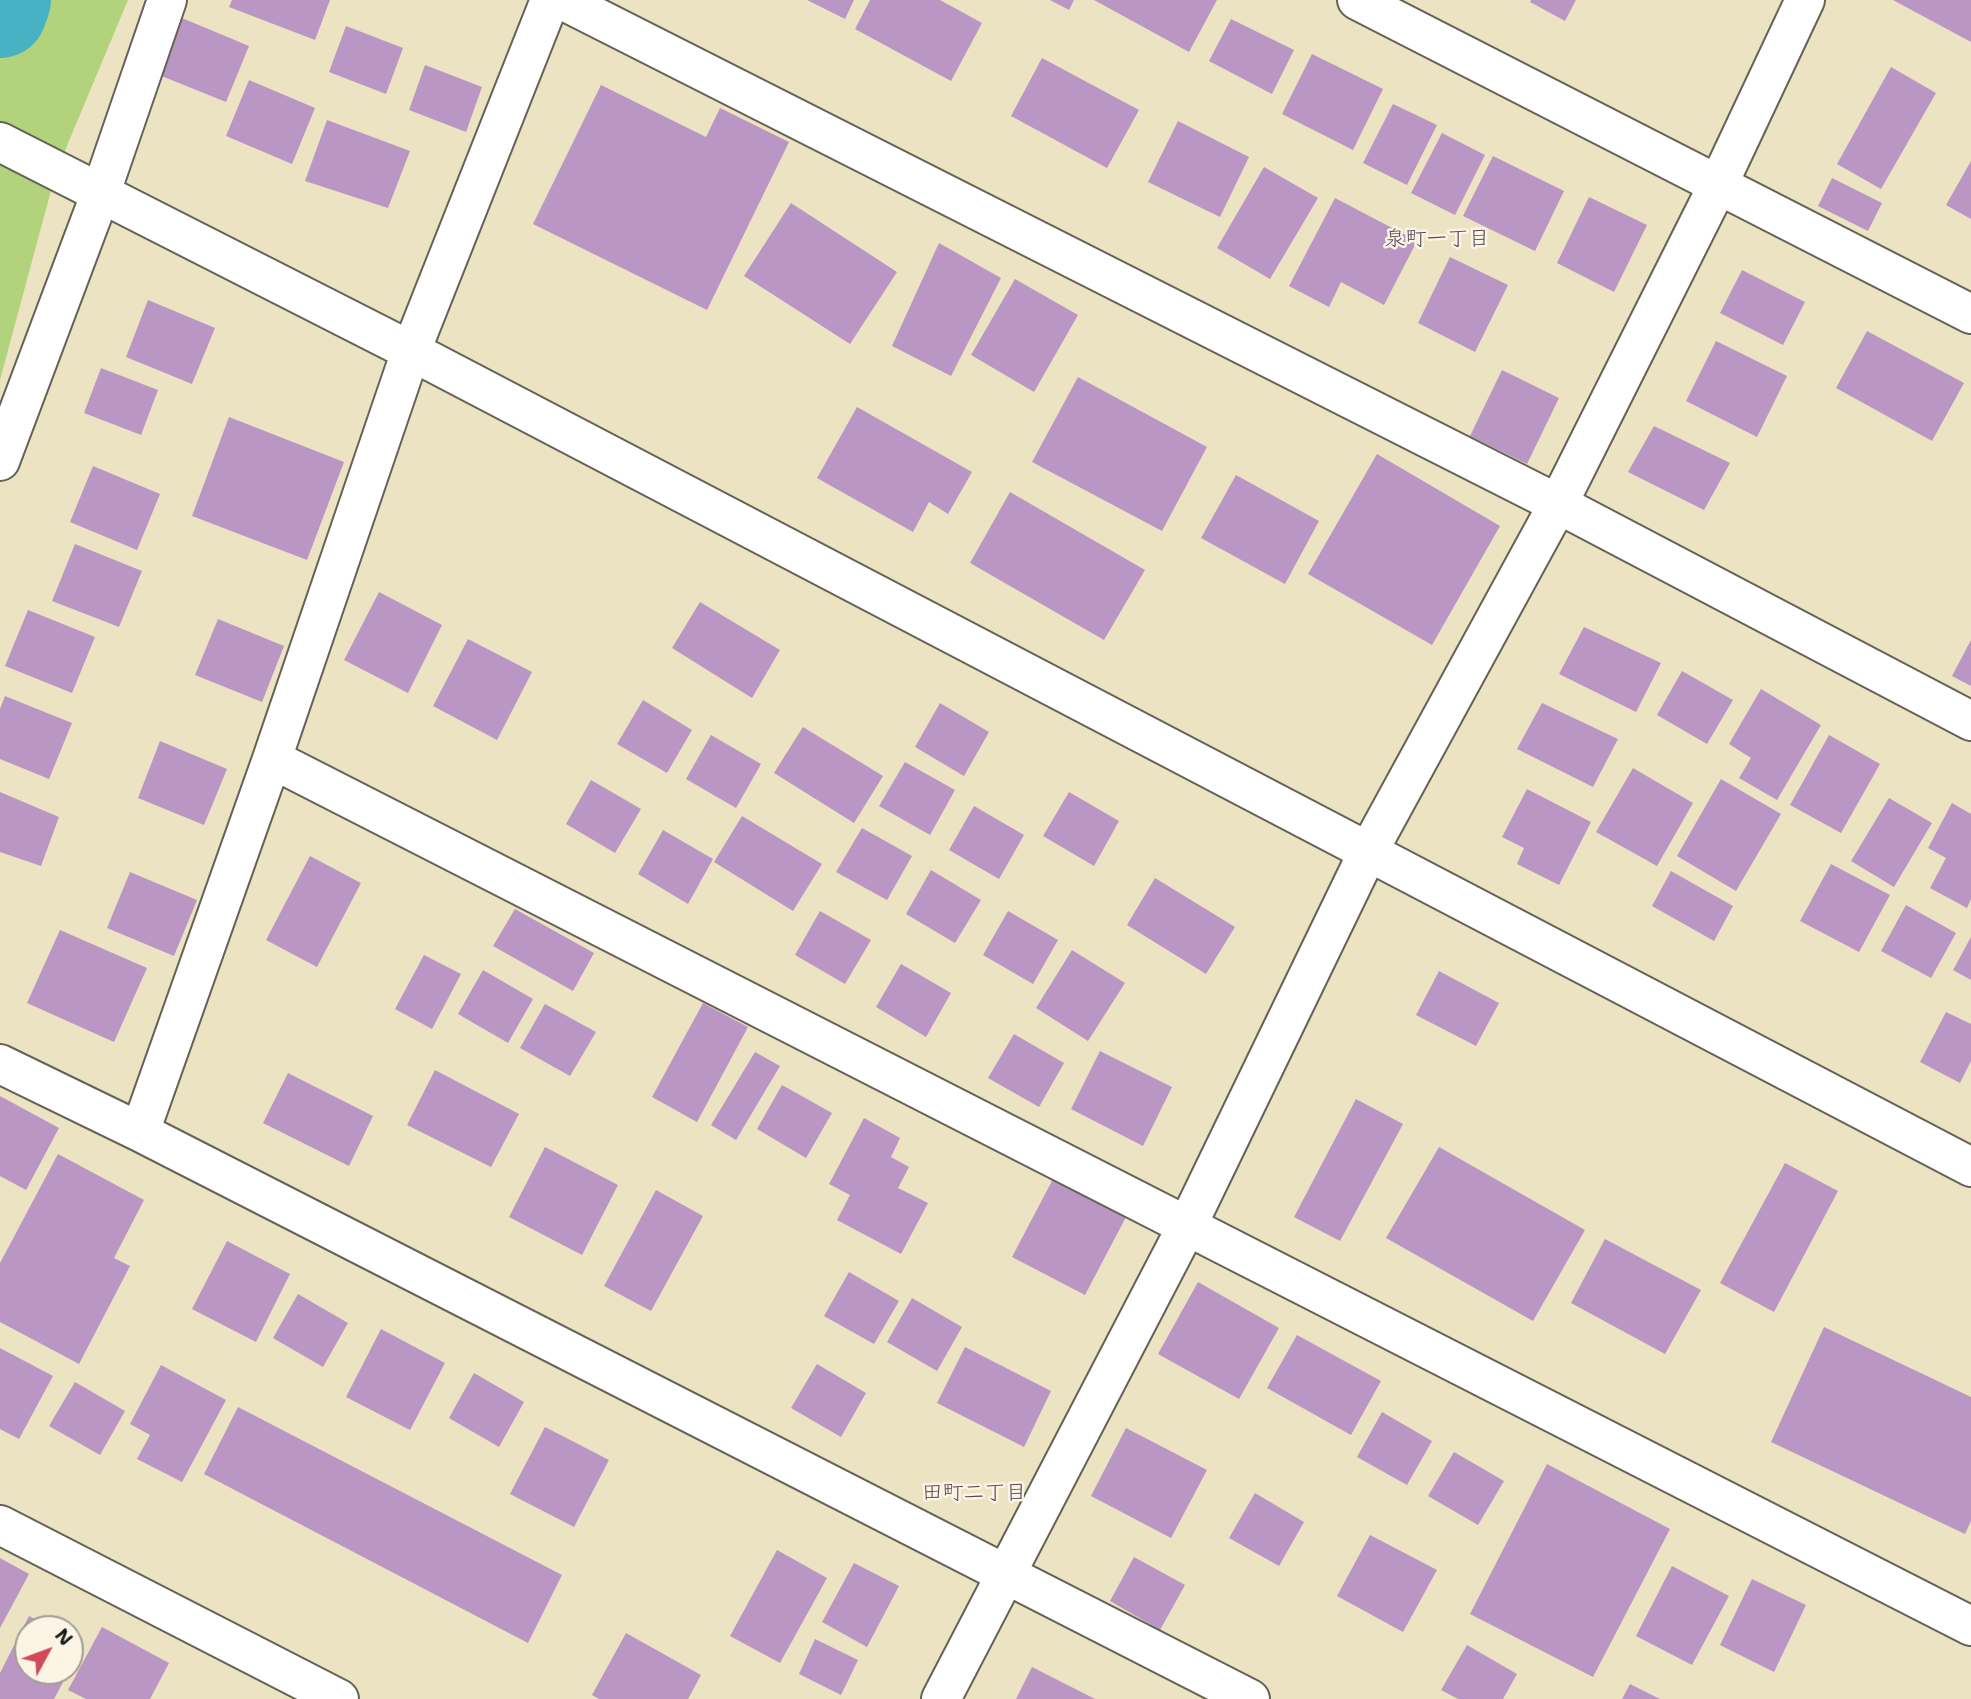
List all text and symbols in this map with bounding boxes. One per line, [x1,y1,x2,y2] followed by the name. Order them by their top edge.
[1385,227,1489,253] district label: 泉町一丁目
[922,1481,1026,1507] district label: 田町二丁目
[14,1615,84,1685] north arrow
[49,1623,78,1651] text: N

